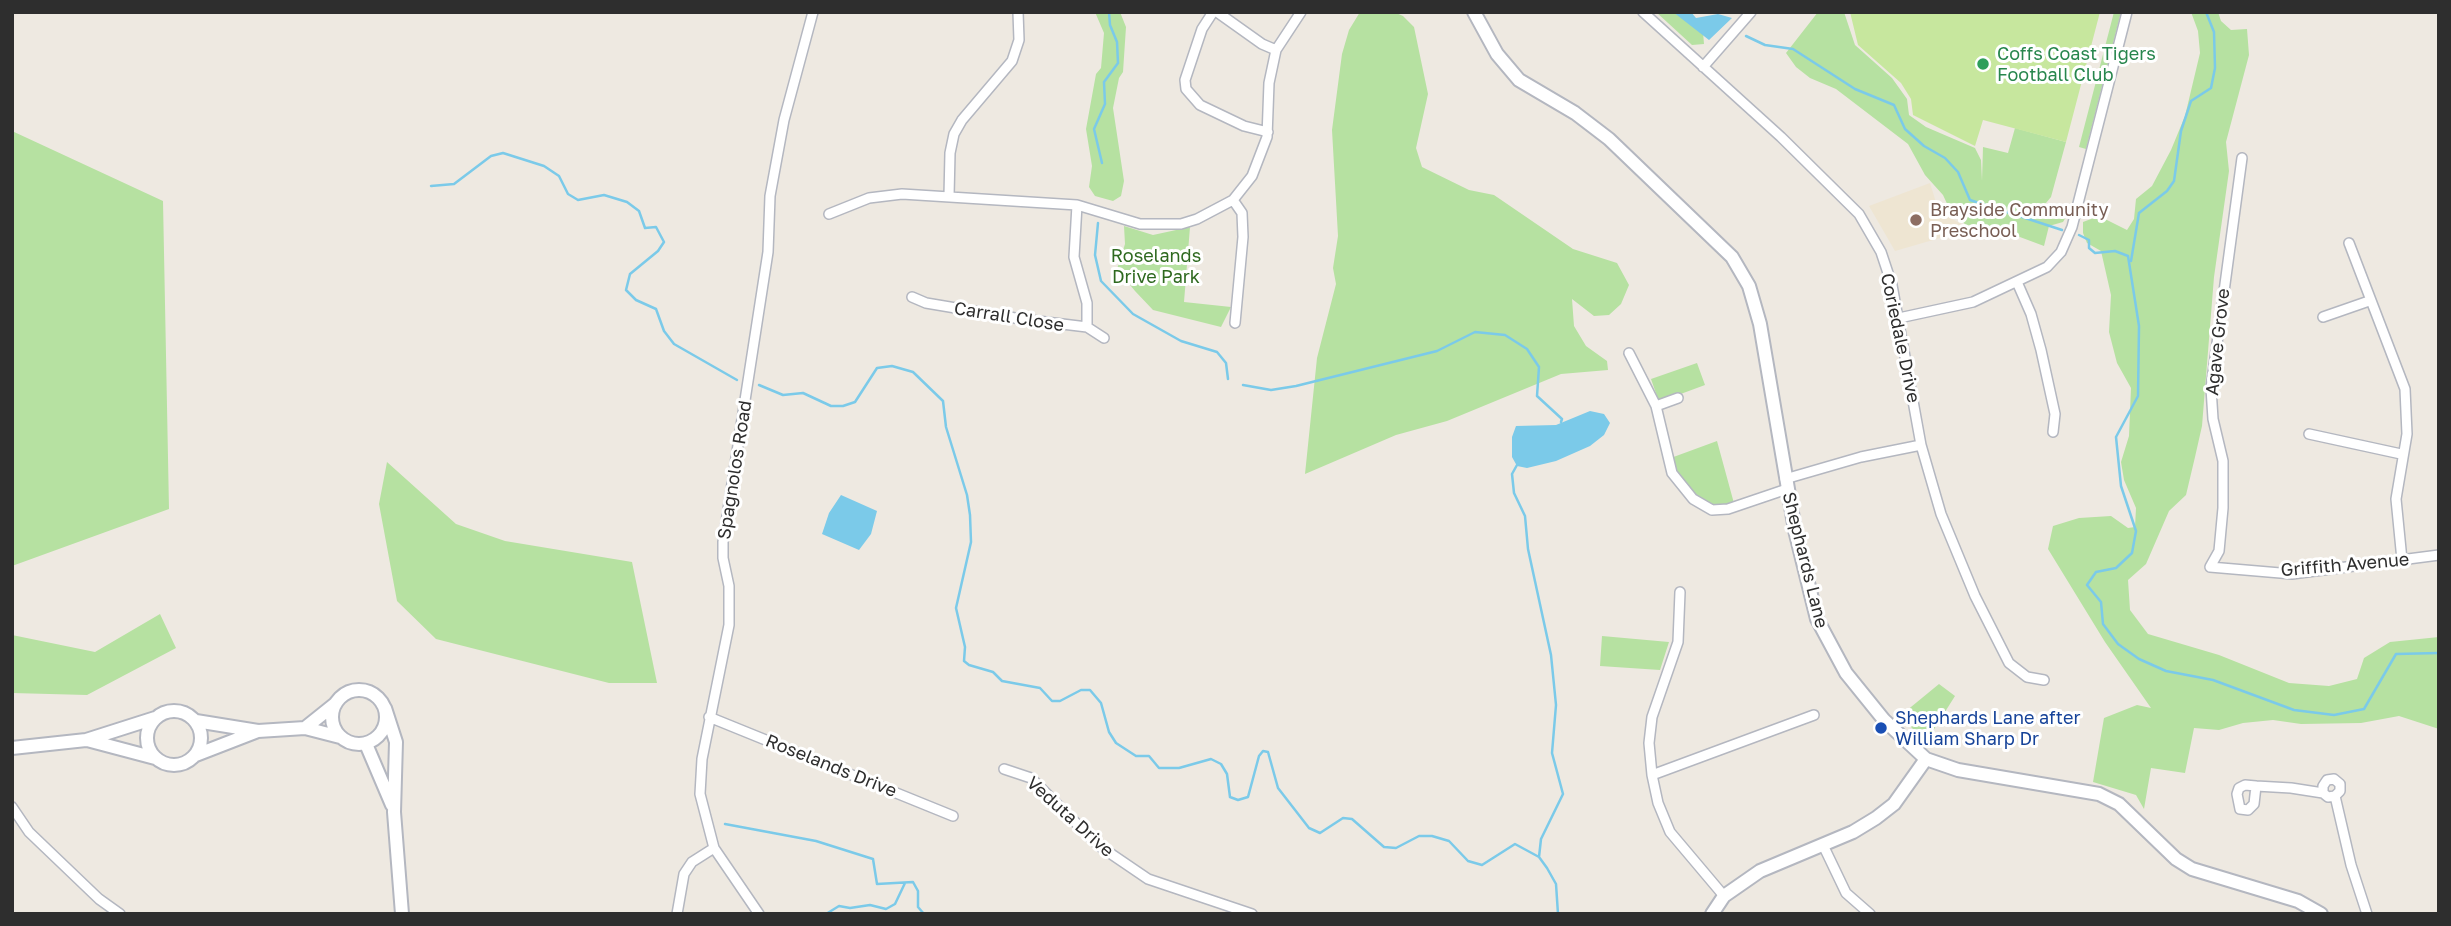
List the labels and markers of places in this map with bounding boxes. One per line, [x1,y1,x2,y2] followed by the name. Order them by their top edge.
[1997,43,2156,86] place label: Coffs Coast Tigers Football Club
[1975,56,1991,72] marker: Coffs Coast Tigers Football Club
[1930,199,2108,242] place label: Brayside Community Preschool
[1908,212,1924,228] marker: Brayside Community Preschool
[1895,707,2080,750] place label: Shephards Lane after William Sharp Dr
[1873,720,1889,736] marker: Shephards Lane after William Sharp Dr

